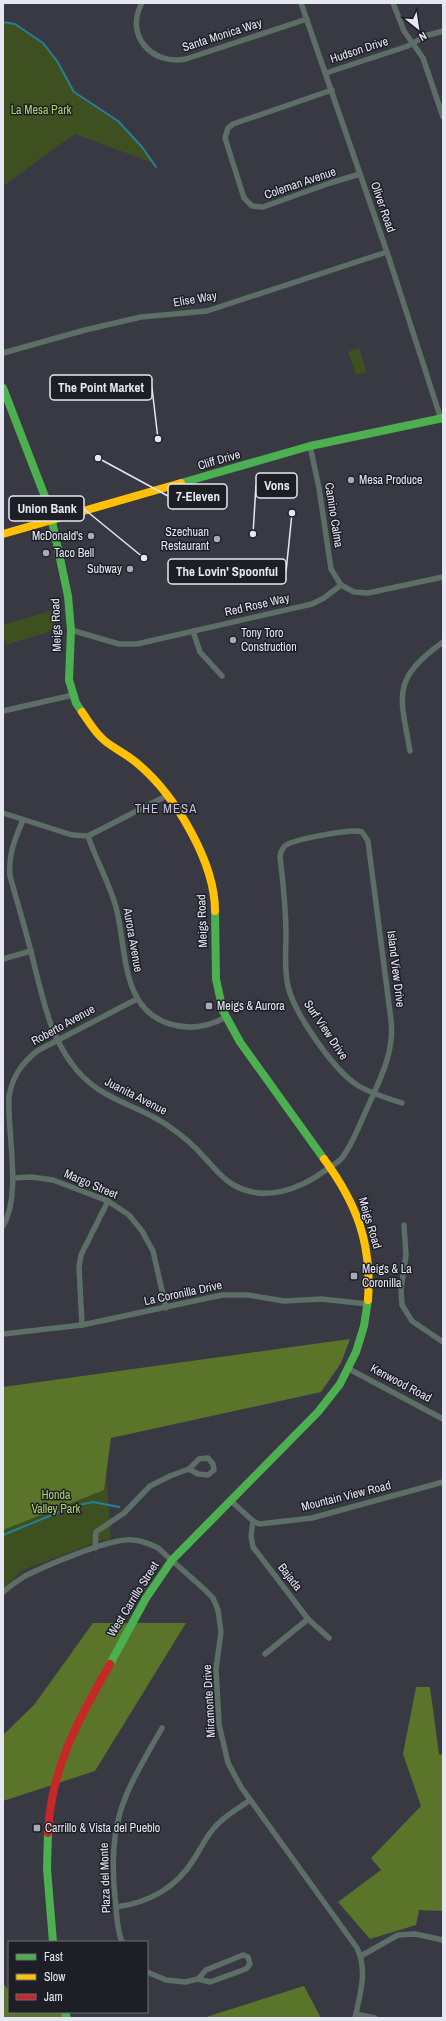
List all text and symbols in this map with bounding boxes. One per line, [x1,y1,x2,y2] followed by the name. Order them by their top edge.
[398,8,438,48] north arrow
[180,15,264,55] street label: Santa Monica Way
[417,29,429,44] text: N
[328,33,390,67] street label: Hudson Drive
[11,102,71,118] park label: La Mesa Park
[262,163,338,203] street label: Coleman Avenue
[367,180,399,234] street label: Oliver Road
[172,287,218,311] street label: Elise Way
[50,375,152,400] callout: The Point Market
[58,379,144,396] text: The Point Market
[196,446,242,474] street label: Cliff Drive
[359,472,422,488] place label: Mesa Produce
[256,473,297,498] callout: Vons
[346,475,356,485] marker: Mesa Produce
[264,477,290,494] text: Vons
[321,481,347,549] street label: Camino Calma
[168,484,227,509] callout: 7-Eleven
[176,488,220,505] text: 7-Eleven
[9,496,84,521] callout: Union Bank
[17,500,77,517] text: Union Bank
[161,524,209,554] place label: Szechuan Restaurant
[32,528,83,544] place label: McDonald's
[86,531,96,541] marker: McDonald's
[212,534,222,544] marker: Szechuan Restaurant
[54,545,94,561] place label: Taco Bell
[41,548,51,558] marker: Taco Bell
[168,559,286,584] callout: The Lovin' Spoonful
[87,561,122,577] place label: Subway
[176,563,278,580] text: The Lovin' Spoonful
[125,564,135,574] marker: Subway
[223,590,291,620] street label: Red Rose Way
[47,598,65,652] street label: Meigs Road
[241,625,297,655] place label: Tony Toro Construction
[228,635,238,645] marker: Tony Toro Construction
[135,800,197,817] district label: THE MESA
[193,894,211,948] street label: Meigs Road
[119,906,147,973] street label: Aurora Avenue
[383,930,409,1008] street label: Island View Drive
[300,997,352,1063] street label: Surf View Drive
[217,998,285,1014] place label: Meigs & Aurora
[28,1001,98,1049] street label: Roberto Avenue
[204,1001,214,1011] marker: Meigs & Aurora
[102,1074,170,1118] street label: Juanita Avenue
[62,1166,121,1203] street label: Margo Street
[355,1195,385,1251] street label: Meigs Road
[362,1261,412,1291] place label: Meigs & La Coronilla
[349,1271,359,1281] marker: Meigs & La Coronilla
[143,1277,223,1309] street label: La Coronilla Drive
[368,1360,434,1406] street label: Kenwood Road
[300,1477,392,1515] street label: Mountain View Road
[31,1487,81,1517] park label: Honda Valley Park
[104,1558,163,1640] street label: West Carrillo Street
[274,1560,306,1594] street label: Bajada
[199,1664,219,1738] street label: Miramonte Drive
[45,1820,160,1836] place label: Carrillo & Vista del Pueblo
[32,1823,42,1833] marker: Carrillo & Vista del Pueblo
[96,1842,114,1914] street label: Plaza del Monte
[8,1941,148,2013] legend
[44,1949,63,1965] text: Fast
[44,1969,66,1985] text: Slow
[44,1989,63,2005] text: Jam

